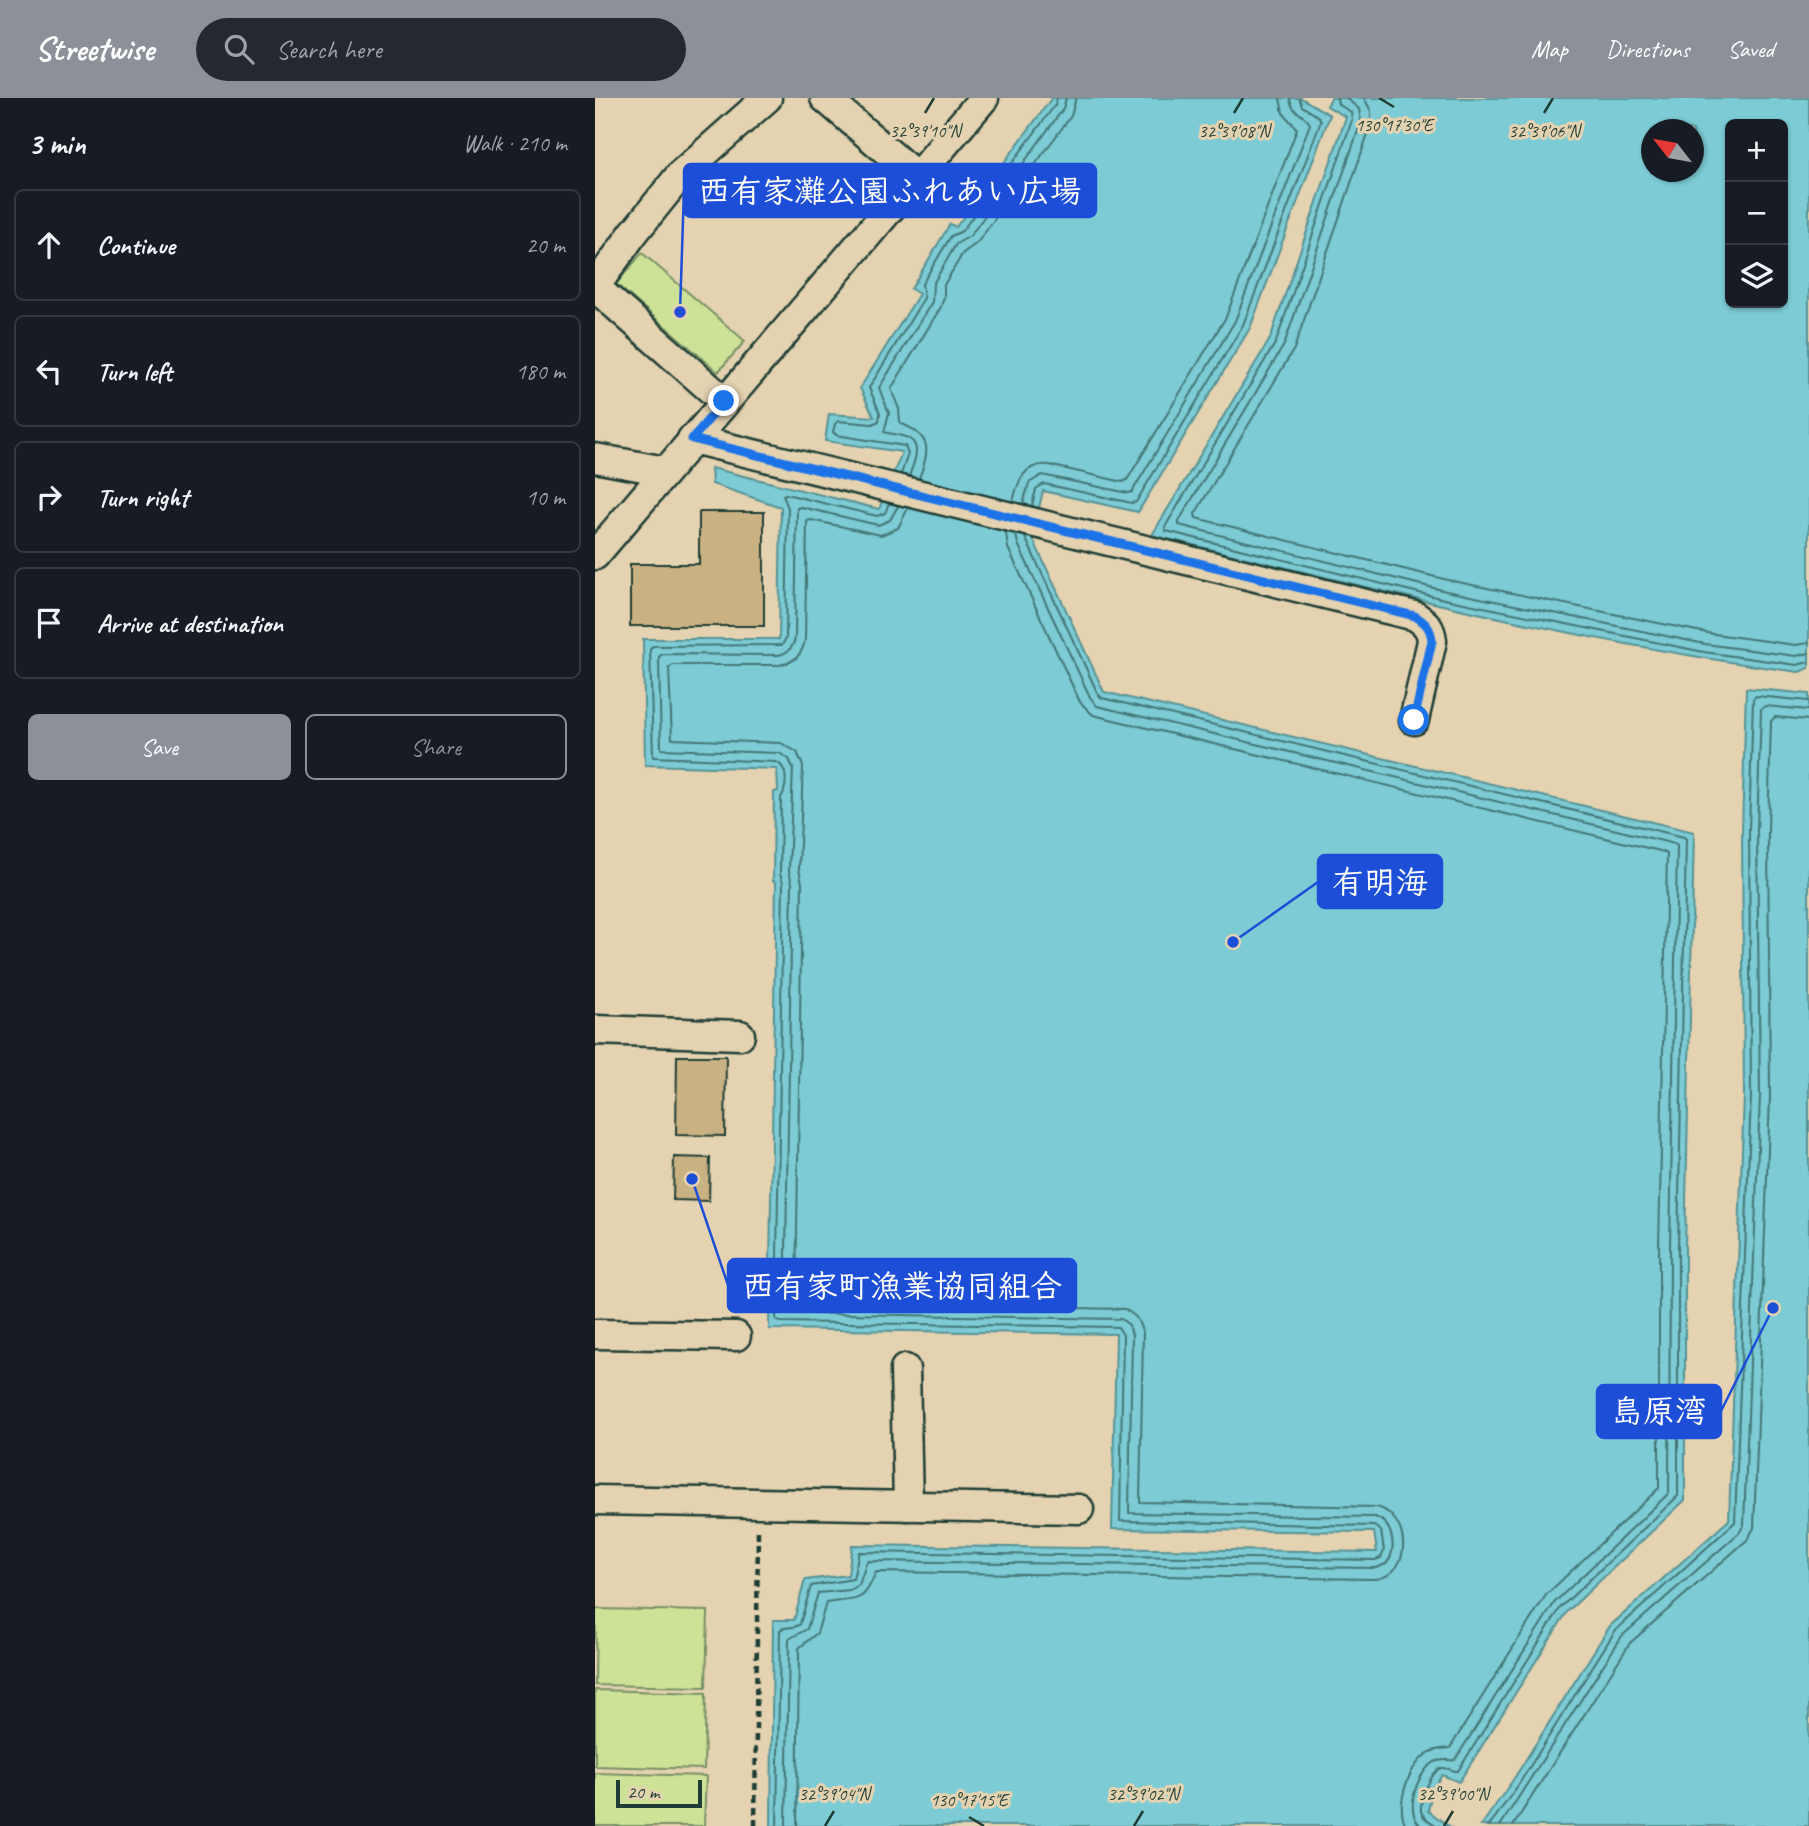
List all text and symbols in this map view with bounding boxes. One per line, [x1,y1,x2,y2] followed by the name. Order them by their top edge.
[196,18,686,81] search box
[35,28,154,70] text: Streetwise
[220,30,258,68] icon: search
[276,33,382,66] text: Search here
[1531,34,1568,64] text: Map
[1606,34,1689,64] text: Directions
[1727,34,1774,64] text: Saved
[1355,114,1435,136] text: 130°17'30"E
[1641,119,1704,182] north arrow
[1725,119,1788,308] map controls
[1725,119,1788,182] button: +
[890,120,964,142] text: 32°39'10"N
[1199,120,1273,142] text: 32°39'08"N
[1509,120,1583,142] text: 32°39'06"N
[28,125,85,163] text: 3 min
[463,129,567,158] text: Walk · 210 m
[684,164,1096,217] callout: 西有家灘公園ふれあい広場
[698,171,1082,212] text: 西有家灘公園ふれあい広場
[1725,182,1788,245] button: −
[30,226,68,264] icon: ahead
[97,229,175,262] text: Continue
[526,231,565,260] text: 20 m
[1725,245,1788,308] button: layers
[30,352,68,390] icon: left
[97,355,172,388] text: Turn left
[516,357,565,386] text: 180 m
[708,385,739,416] route end
[30,478,68,516] icon: right
[97,481,188,514] text: Turn right
[526,483,565,512] text: 10 m
[30,604,68,642] icon: arrive
[97,607,283,640] text: Arrive at destination
[1398,704,1429,735] route start
[28,714,291,780] button: Save
[305,714,567,780] button: Share
[1318,855,1442,908] callout: 有明海
[1332,862,1428,903] text: 有明海
[728,1259,1076,1312] callout: 西有家町漁業協同組合
[742,1266,1062,1307] text: 西有家町漁業協同組合
[1597,1385,1721,1438] callout: 島原湾
[1611,1391,1707,1432] text: 島原湾
[616,1777,702,1809] scale bar
[627,1780,659,1804] text: 20 m
[799,1783,873,1805] text: 32°39'04"N
[1108,1783,1182,1805] text: 32°39'02"N
[1418,1783,1492,1805] text: 32°39'00"N
[930,1789,1010,1811] text: 130°17'15"E

